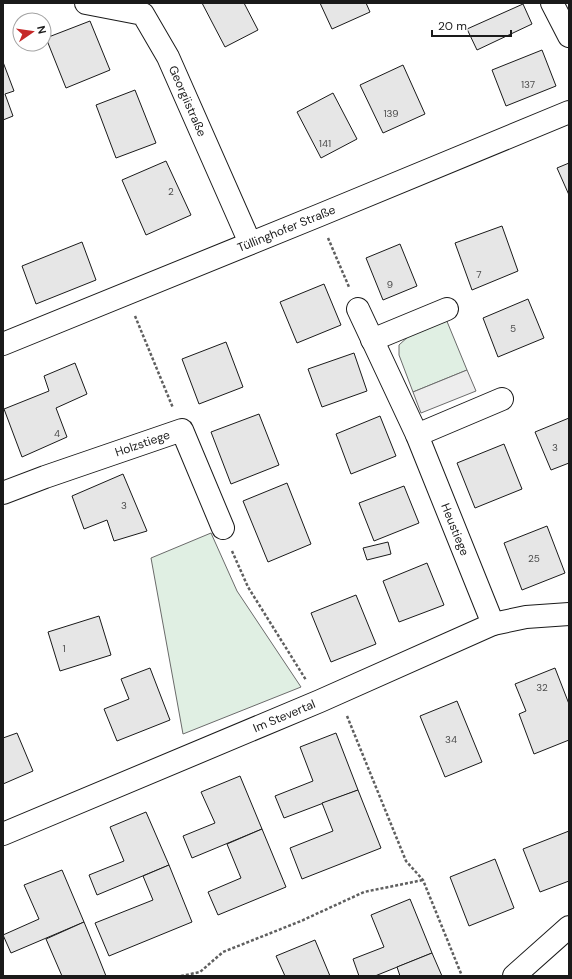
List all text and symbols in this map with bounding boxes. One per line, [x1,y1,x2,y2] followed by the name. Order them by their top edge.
[12,12,52,52] north arrow
[432,12,511,38] scale bar
[438,18,467,34] text: 20 m
[34,24,49,35] text: N
[165,63,210,139] street label: Georgiistraße
[521,78,535,91] house number: 137
[383,107,399,120] house number: 139
[319,137,331,150] house number: 141
[168,185,174,198] house number: 2
[235,201,338,256] street label: Tüllinghofer Straße
[476,268,482,281] house number: 7
[387,278,393,291] house number: 9
[510,322,516,335] house number: 5
[54,427,60,440] house number: 4
[113,427,172,460] street label: Holzstiege
[552,441,558,454] house number: 3
[121,499,127,512] house number: 3
[437,501,473,558] street label: Heustiege
[528,552,540,565] house number: 25
[62,642,66,655] house number: 1
[536,681,548,694] house number: 32
[251,696,318,736] street label: Im Stevertal
[445,733,457,746] house number: 34

